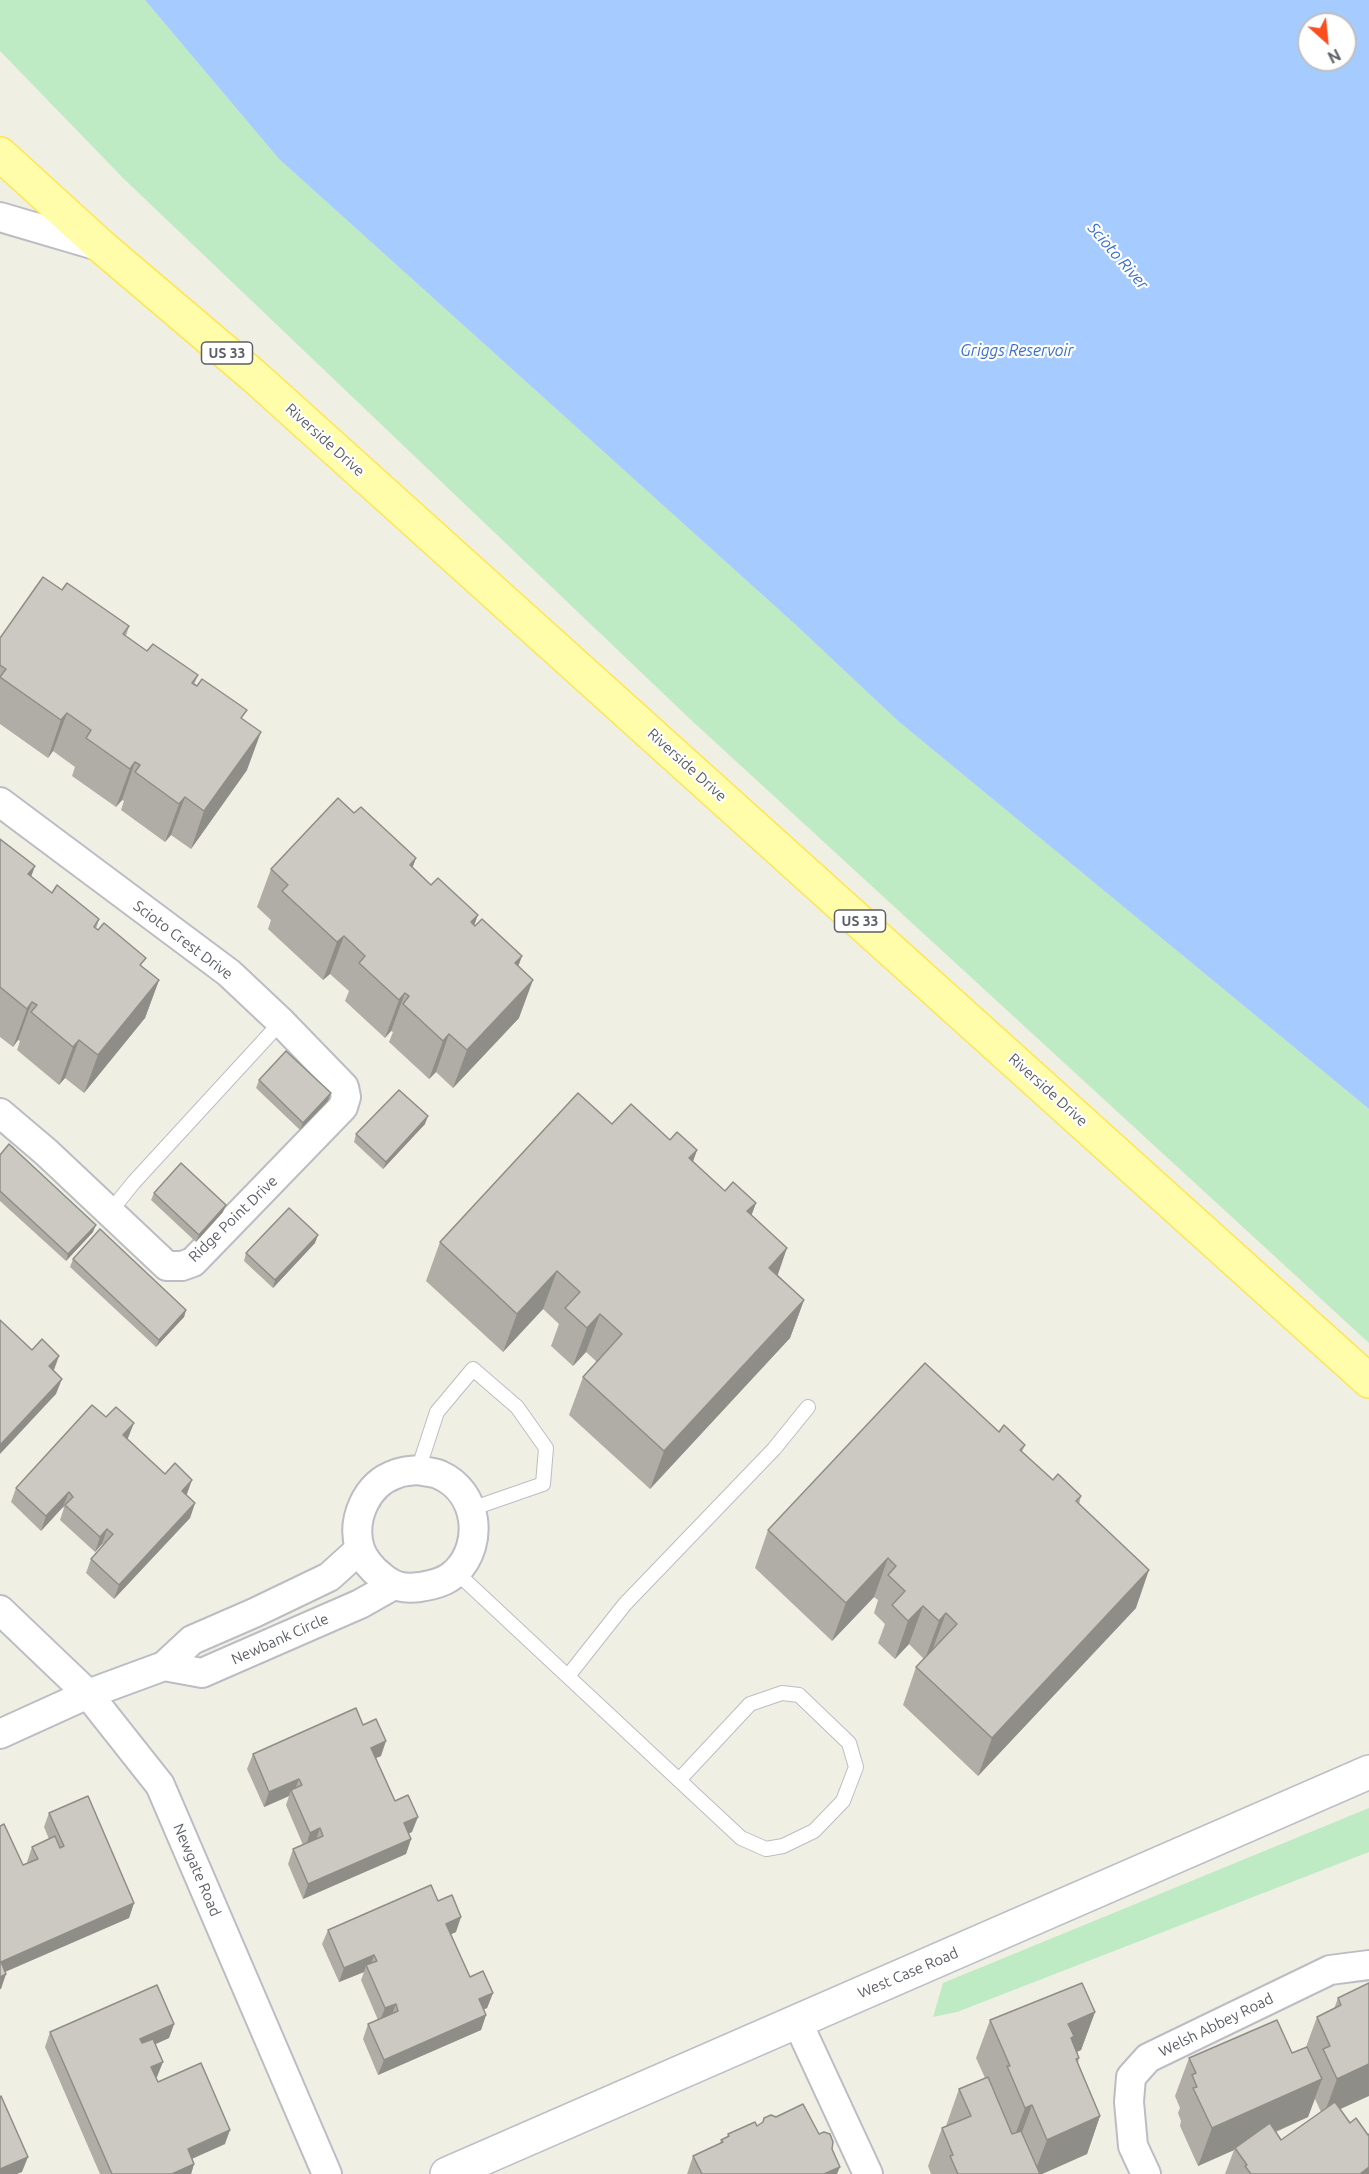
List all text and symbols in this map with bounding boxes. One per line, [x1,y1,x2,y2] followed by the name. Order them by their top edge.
[1297,12,1357,72] north arrow
[1325,46,1344,67] text: N
[1084,219,1152,293] water label: Scioto River
[960,341,1074,361] water label: Griggs Reservoir
[202,342,252,364] road number: US 33
[282,400,368,480] street label: Riverside Drive
[644,725,730,805] street label: Riverside Drive
[130,897,236,983] street label: Scioto Crest Drive
[834,910,886,932] road number: US 33
[1005,1050,1091,1130] street label: Riverside Drive
[185,1172,281,1266] street label: Ridge Point Drive
[229,1610,331,1668] street label: Newbank Circle
[169,1821,225,1919] street label: Newgate Road
[855,1944,961,2002] street label: West Case Road
[1156,1989,1276,2061] street label: Welsh Abbey Road

